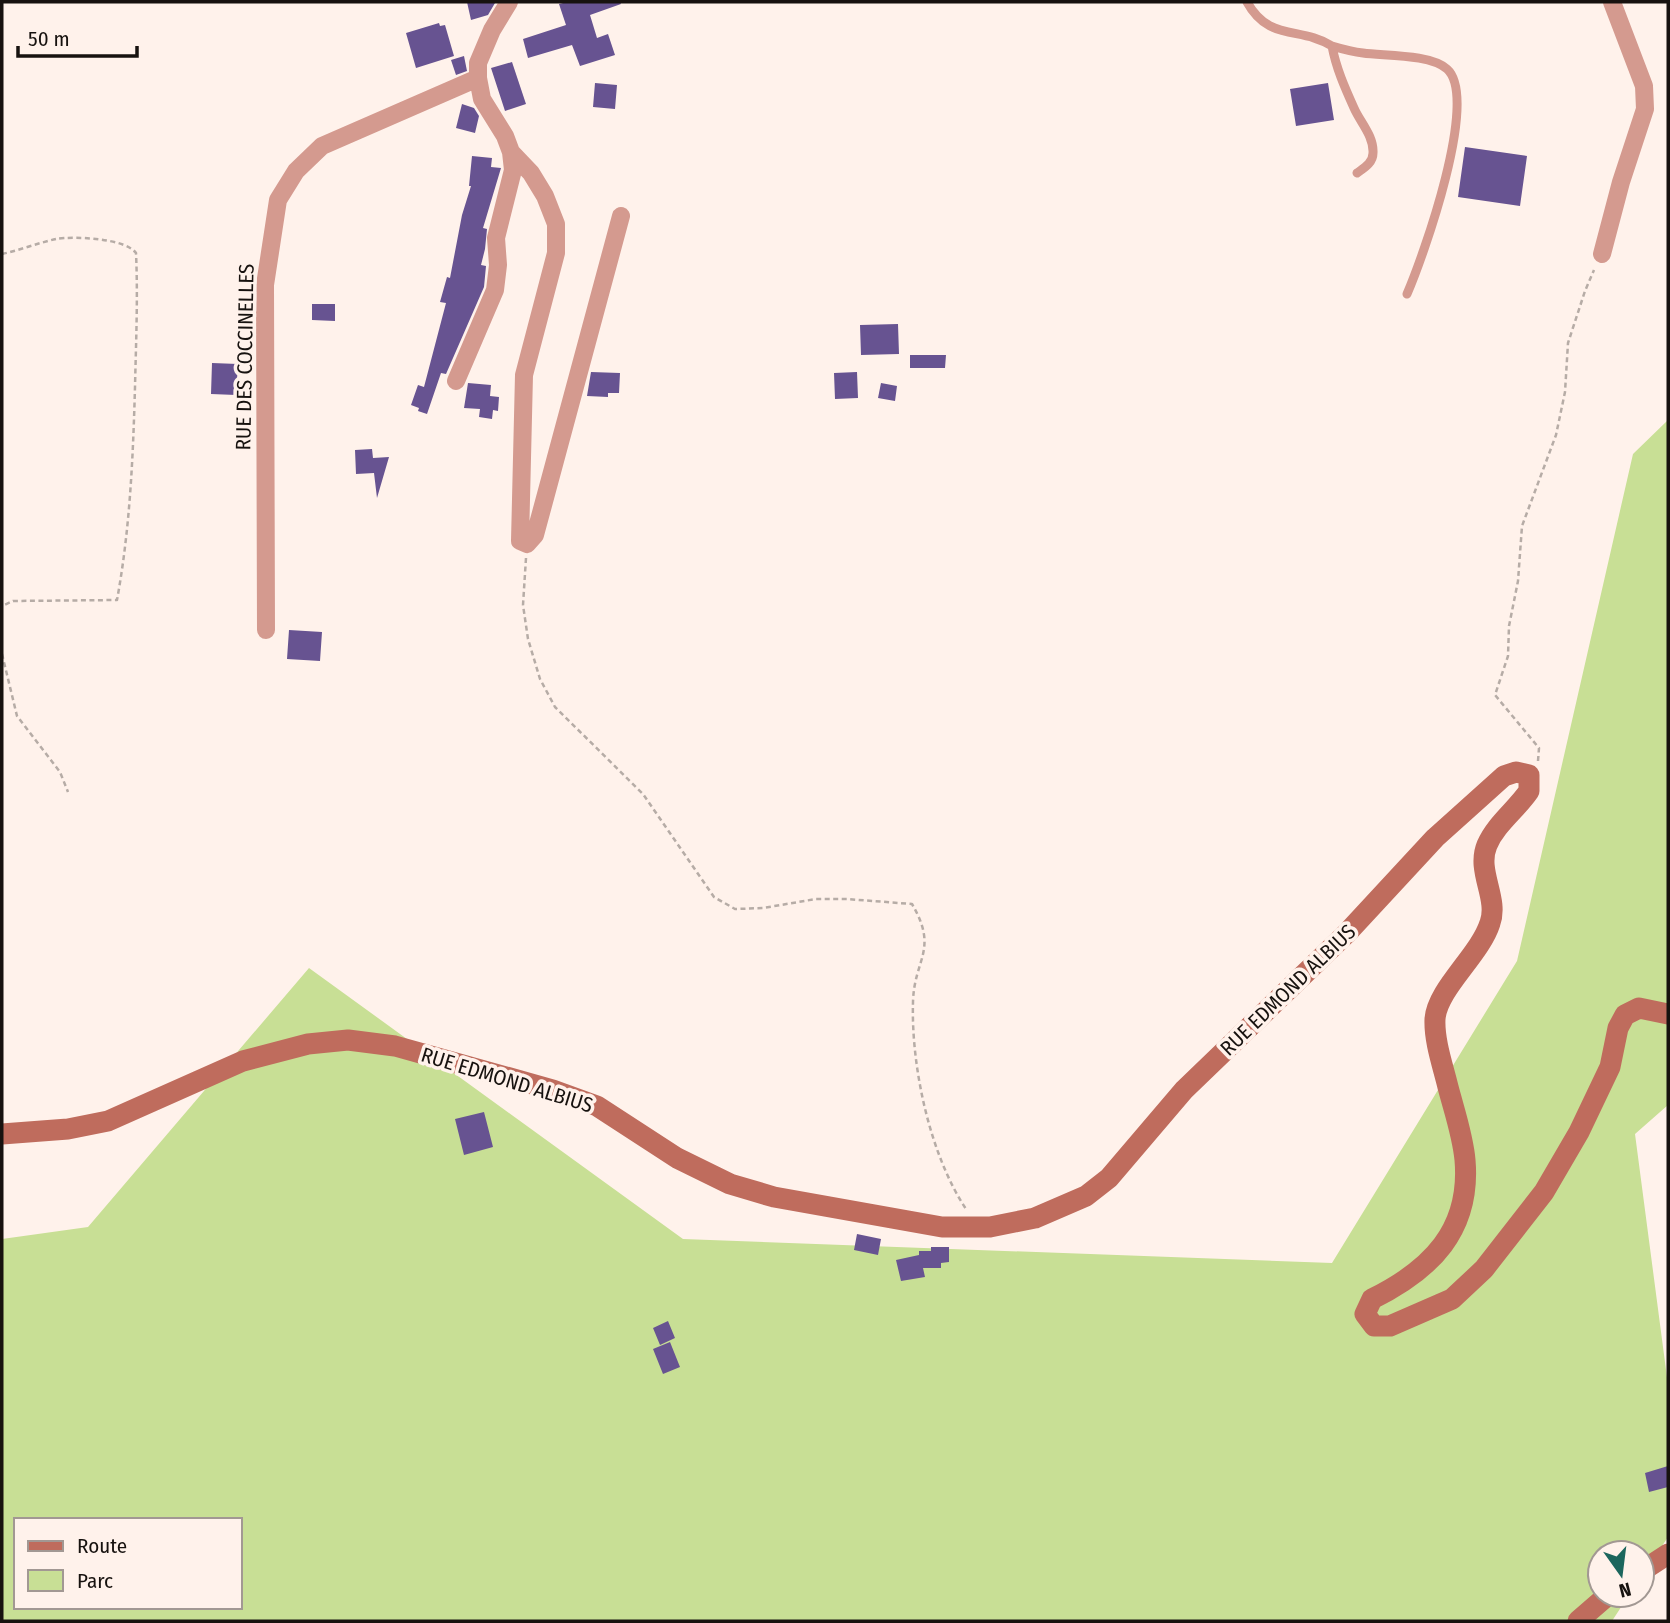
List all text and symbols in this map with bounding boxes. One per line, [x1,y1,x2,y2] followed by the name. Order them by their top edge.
[18,14,136,58] scale bar
[28,26,70,52] text: 50 m
[230,263,260,451] street label: RUE DES COCCINELLES
[1215,919,1361,1061] street label: RUE EDMOND ALBIUS
[418,1042,596,1118] street label: RUE EDMOND ALBIUS
[14,1518,242,1609] legend
[77,1533,127,1559] text: Route
[1586,1539,1656,1609] north arrow
[77,1568,113,1594] text: Parc
[1617,1577,1633,1603] text: N

